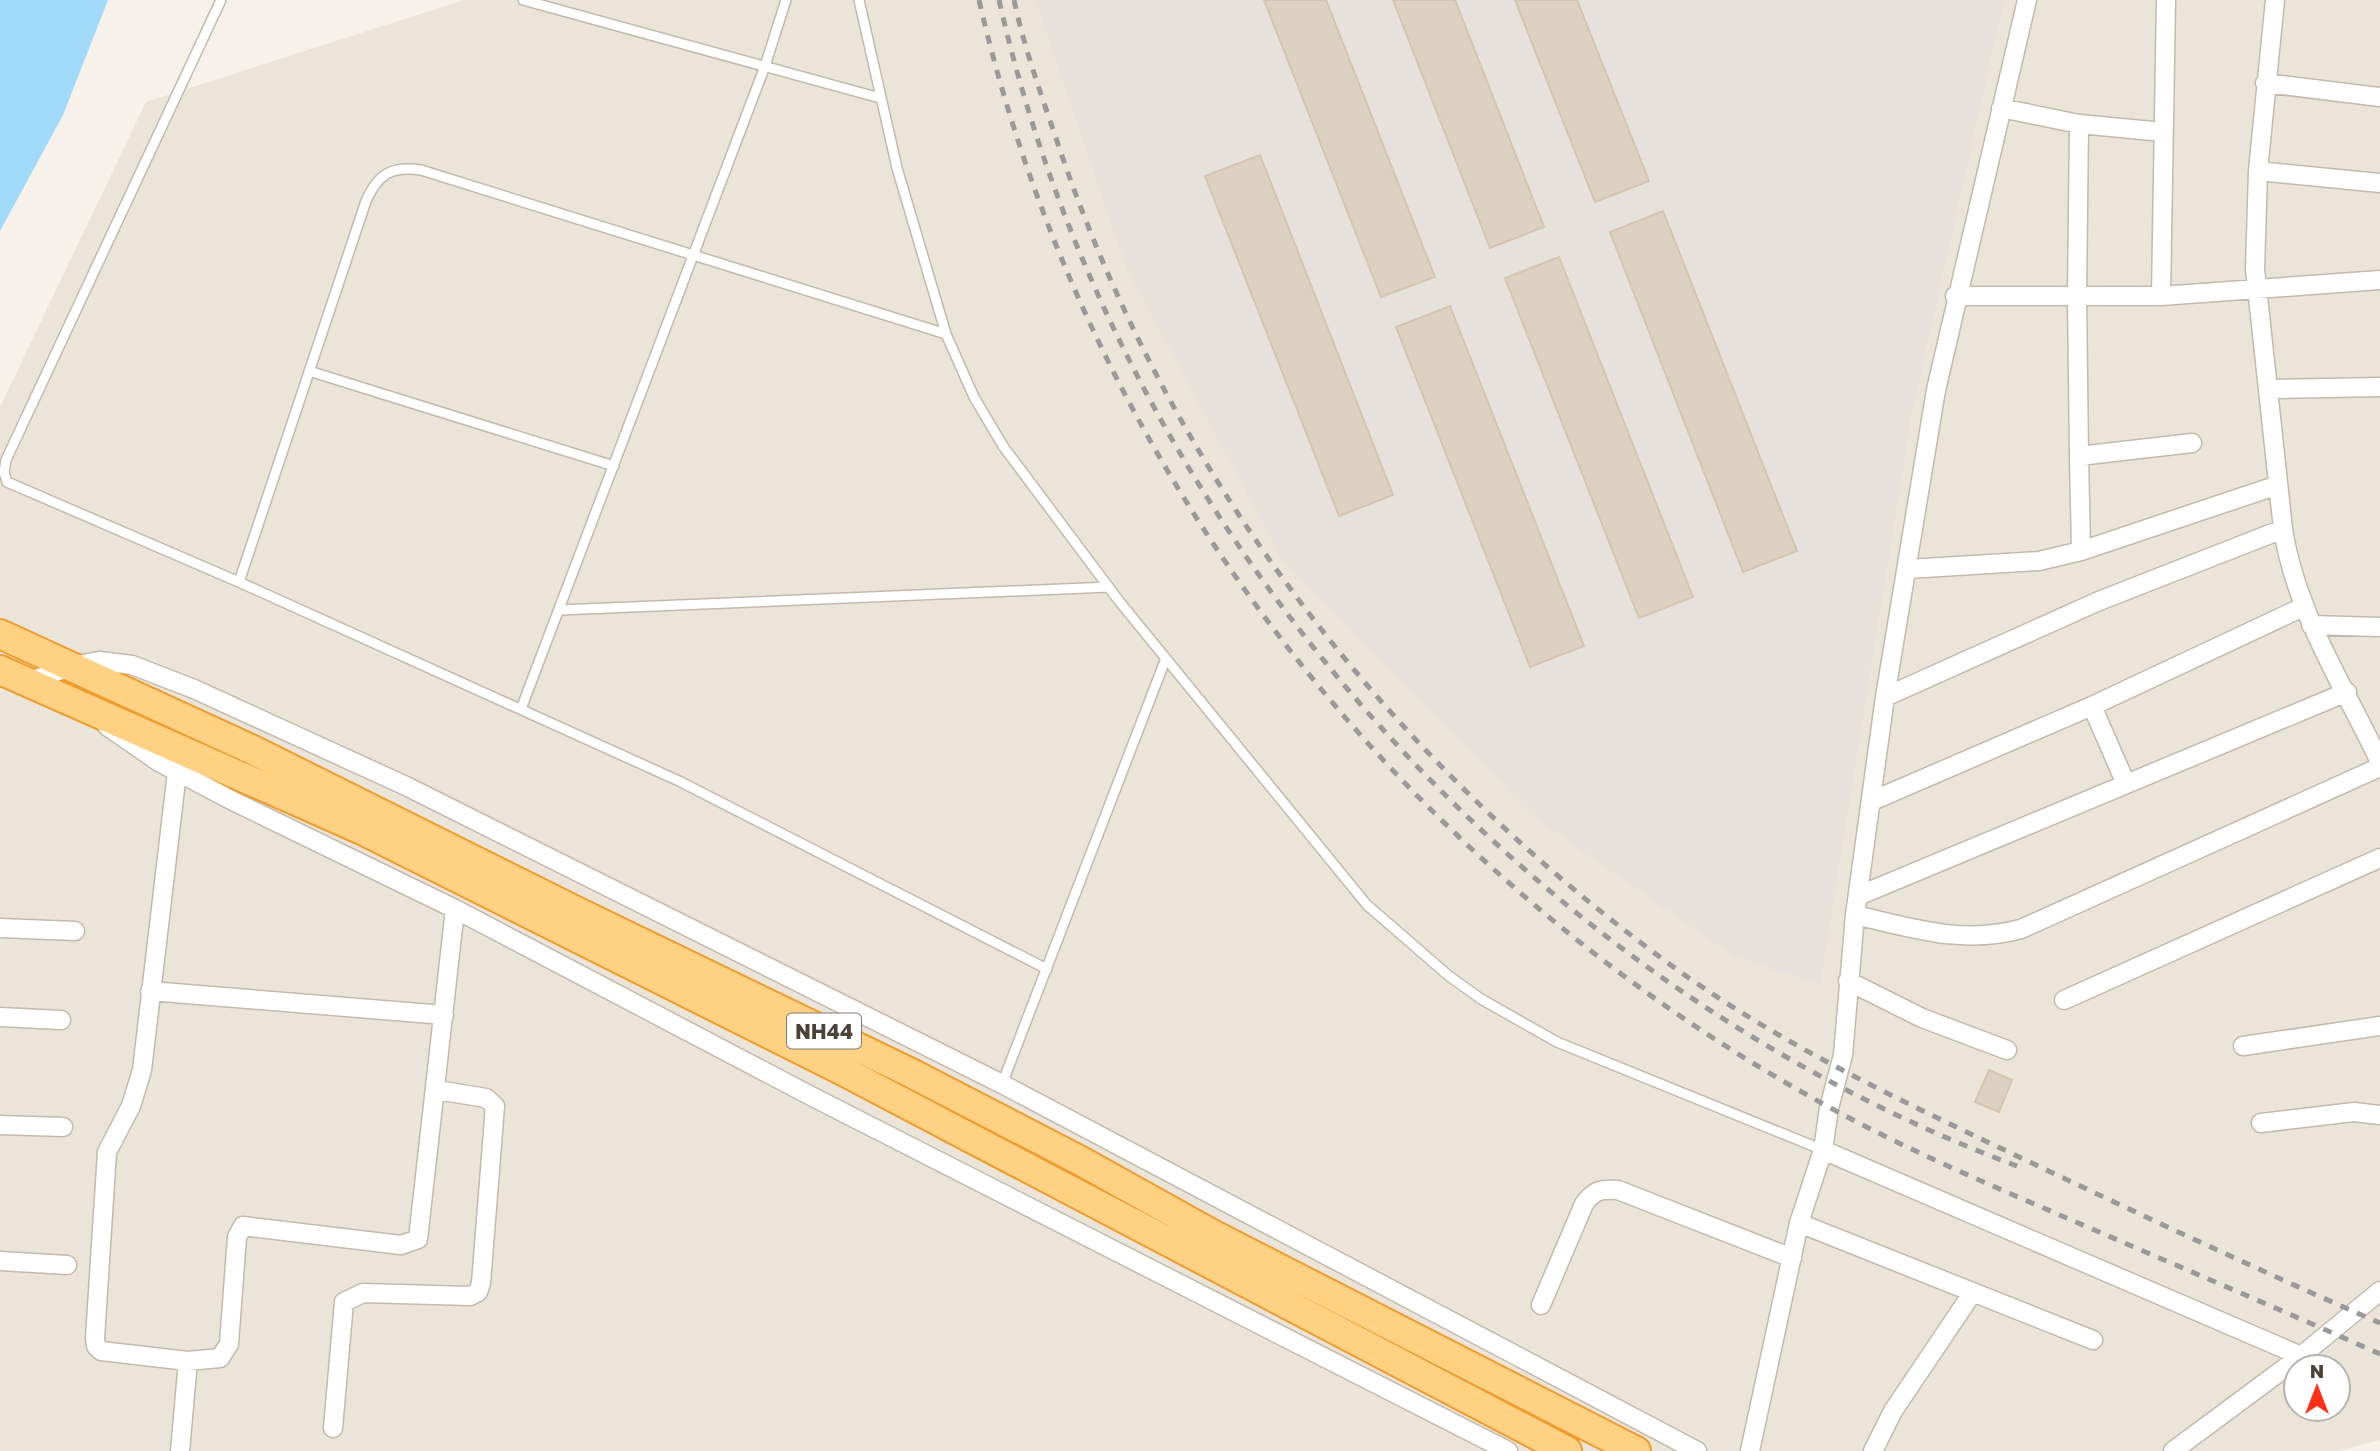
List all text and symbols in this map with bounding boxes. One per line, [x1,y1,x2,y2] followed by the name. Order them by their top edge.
[787,1014,861,1048] road number: NH44
[2282,1353,2352,1423] north arrow
[2310,1359,2324,1382] text: N

